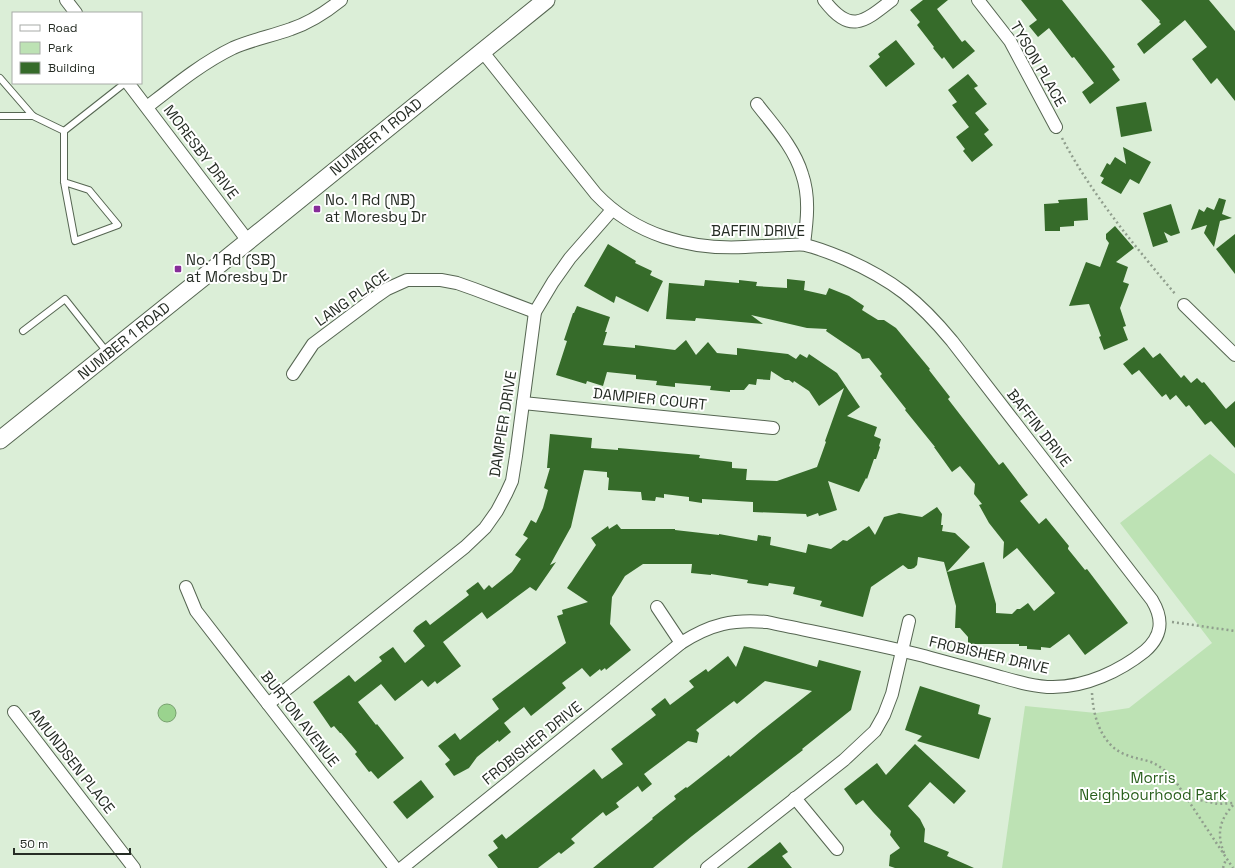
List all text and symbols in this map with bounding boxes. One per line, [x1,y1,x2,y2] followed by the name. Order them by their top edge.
[12,12,142,84] legend
[1006,18,1070,110] street label: TYSON PLACE
[48,20,77,36] text: Road
[48,40,73,56] text: Park
[48,60,95,76] text: Building
[326,93,426,180] street label: NUMBER 1 ROAD
[160,101,243,203] street label: MORESBY DRIVE
[325,190,427,226] place label: No. 1 Rd (NB) at Moresby Dr
[312,204,322,214] marker: No. 1 Rd (NB) at Moresby Dr
[711,221,805,240] street label: BAFFIN DRIVE
[186,250,288,286] place label: No. 1 Rd (SB) at Moresby Dr
[173,264,183,274] marker: No. 1 Rd (SB) at Moresby Dr
[311,265,392,330] street label: LANG PLACE
[74,297,174,384] street label: NUMBER 1 ROAD
[485,369,520,478] street label: DAMPIER DRIVE
[592,383,708,414] street label: DAMPIER COURT
[1003,385,1076,470] street label: BAFFIN DRIVE
[927,631,1051,678] street label: FROBISHER DRIVE
[257,667,344,770] street label: BURTON AVENUE
[478,697,585,789] street label: FROBISHER DRIVE
[25,704,119,817] street label: AMUNDSEN PLACE
[1079,768,1227,804] park label: Morris Neighbourhood Park
[14,830,130,856] scale bar
[20,836,48,852] text: 50 m

